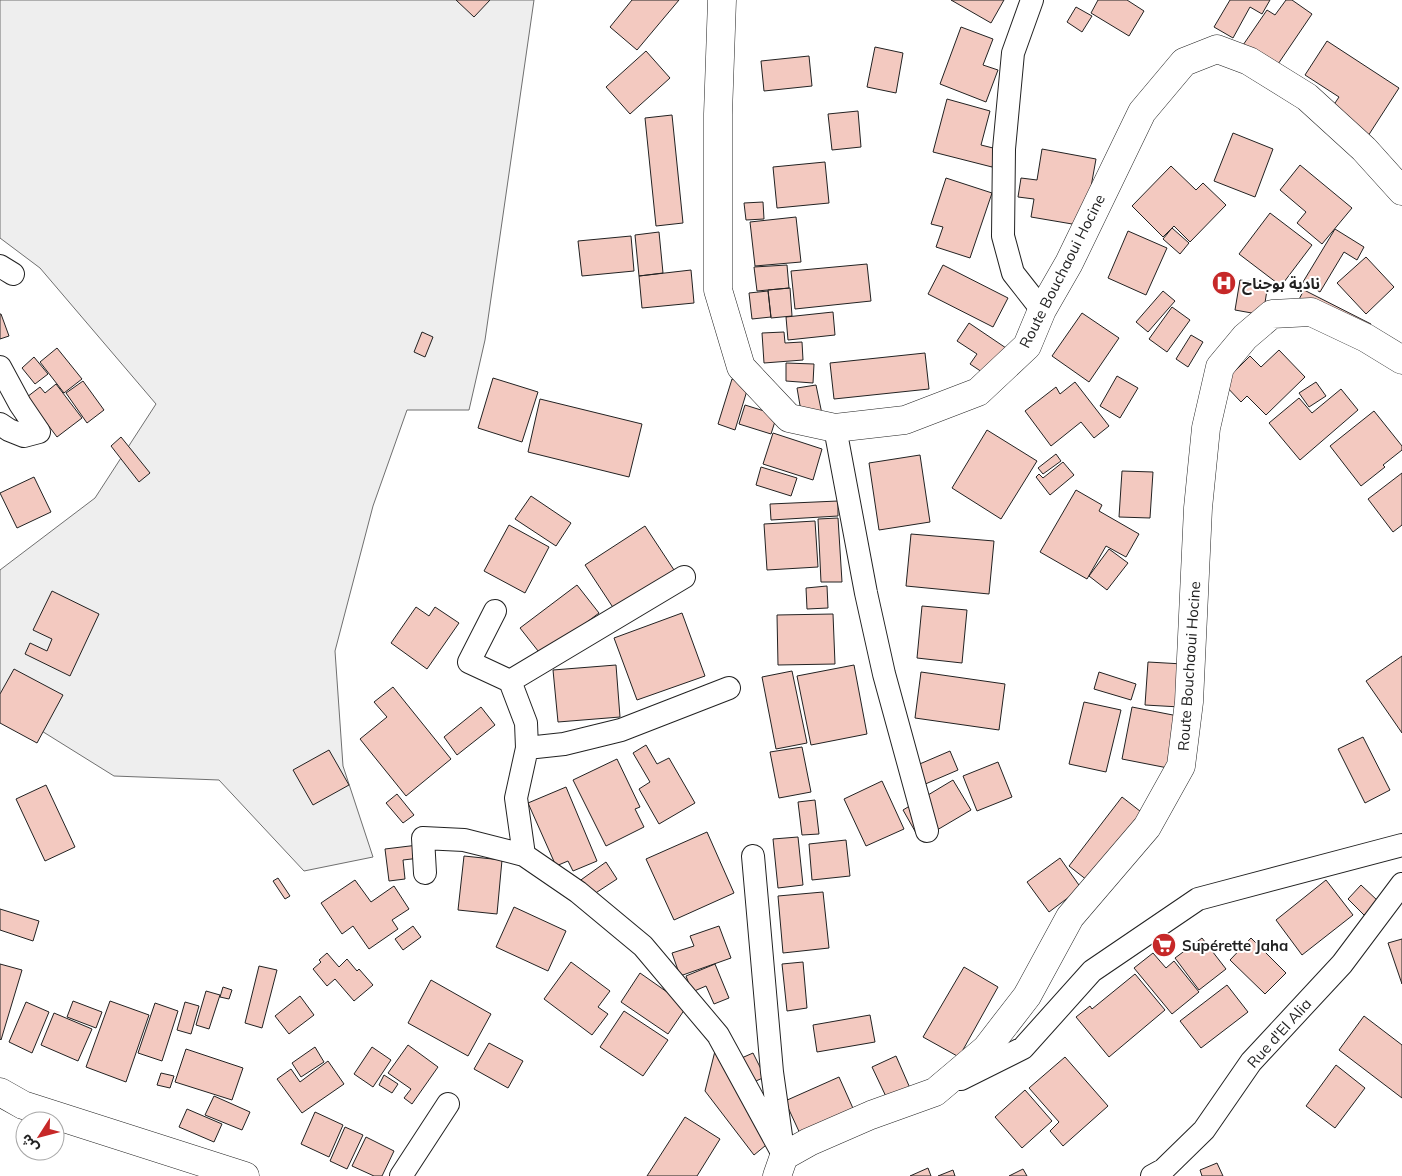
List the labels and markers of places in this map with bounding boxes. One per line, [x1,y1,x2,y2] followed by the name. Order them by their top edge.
[1211,270,1237,296] hospital icon: نادية بوجناح
[1242,274,1320,295] place label: نادية بوجناح
[1151,932,1177,958] supermarket icon: Supérette Jaha
[1182,936,1288,955] place label: Supérette Jaha

